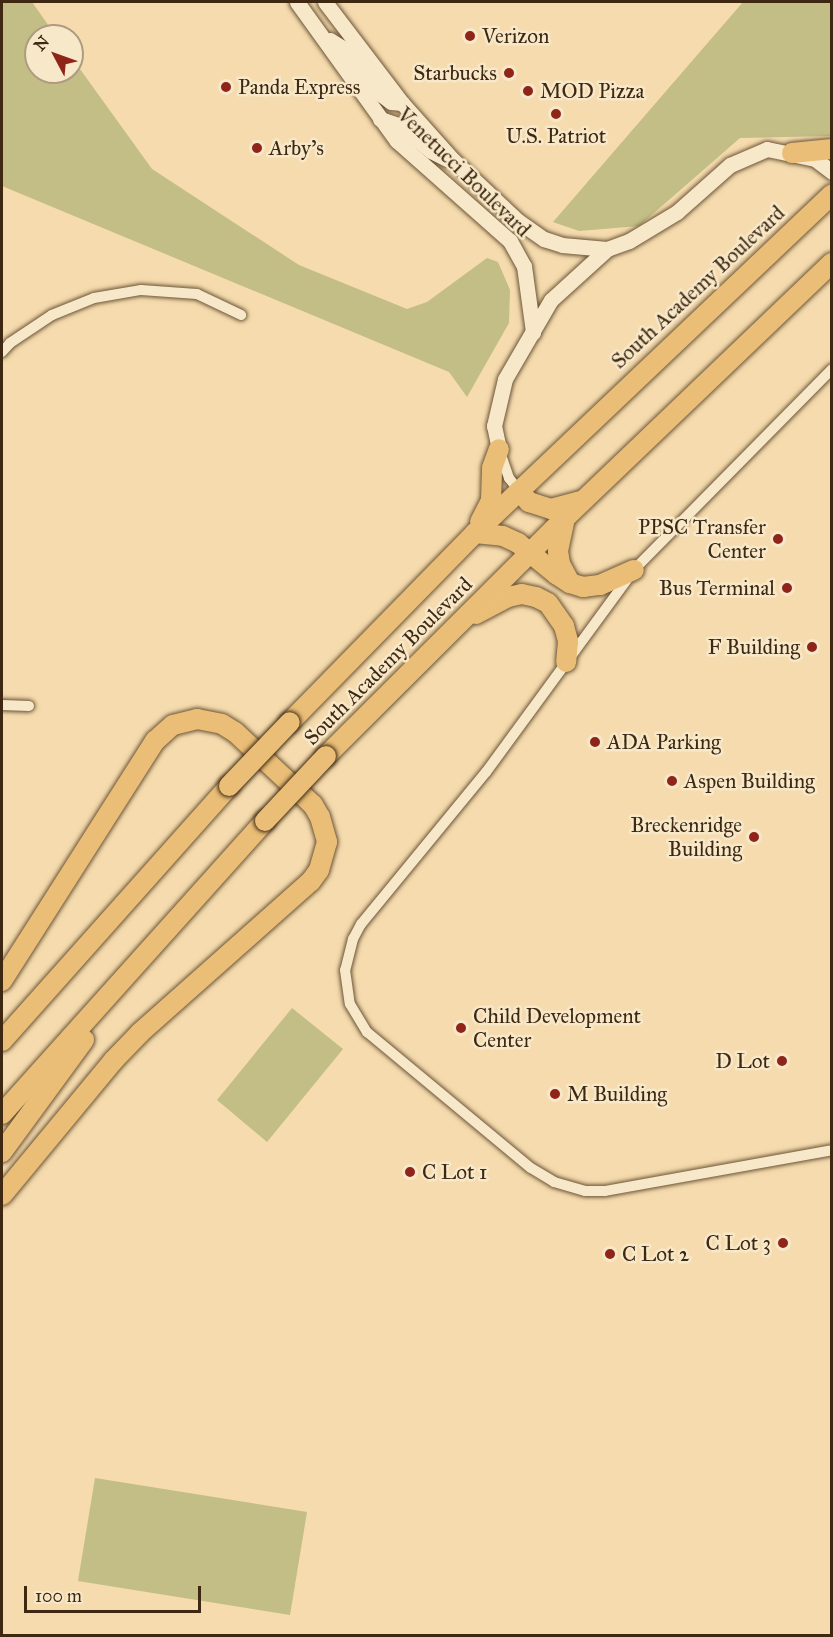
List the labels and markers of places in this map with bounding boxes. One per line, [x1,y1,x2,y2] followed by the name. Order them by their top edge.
[482,23,549,49] place label: Verizon
[463,29,477,43] marker: Verizon
[413,60,497,86] place label: Starbucks
[502,66,516,80] marker: Starbucks
[238,74,360,100] place label: Panda Express
[540,78,644,104] place label: MOD Pizza
[219,80,233,94] marker: Panda Express
[521,84,535,98] marker: MOD Pizza
[549,107,563,121] marker: U.S. Patriot
[506,123,606,149] place label: U.S. Patriot
[269,135,324,161] place label: Arby's
[250,141,264,155] marker: Arby's
[638,514,766,564] place label: PPSC Transfer Center
[771,532,785,546] marker: PPSC Transfer Center
[659,575,775,601] place label: Bus Terminal
[780,581,794,595] marker: Bus Terminal
[708,634,800,660] place label: F Building
[805,640,819,654] marker: F Building
[607,729,721,755] place label: ADA Parking
[588,735,602,749] marker: ADA Parking
[684,768,815,794] place label: Aspen Building
[665,774,679,788] marker: Aspen Building
[631,812,742,862] place label: Breckenridge Building
[747,830,761,844] marker: Breckenridge Building
[473,1003,641,1053] place label: Child Development Center
[454,1021,468,1035] marker: Child Development Center
[715,1048,770,1074] place label: D Lot
[775,1054,789,1068] marker: D Lot
[567,1081,667,1107] place label: M Building
[548,1087,562,1101] marker: M Building
[422,1159,487,1185] place label: C Lot 1
[403,1165,417,1179] marker: C Lot 1
[706,1230,771,1256] place label: C Lot 3
[776,1236,790,1250] marker: C Lot 3
[622,1241,689,1267] place label: C Lot 2
[603,1247,617,1261] marker: C Lot 2

